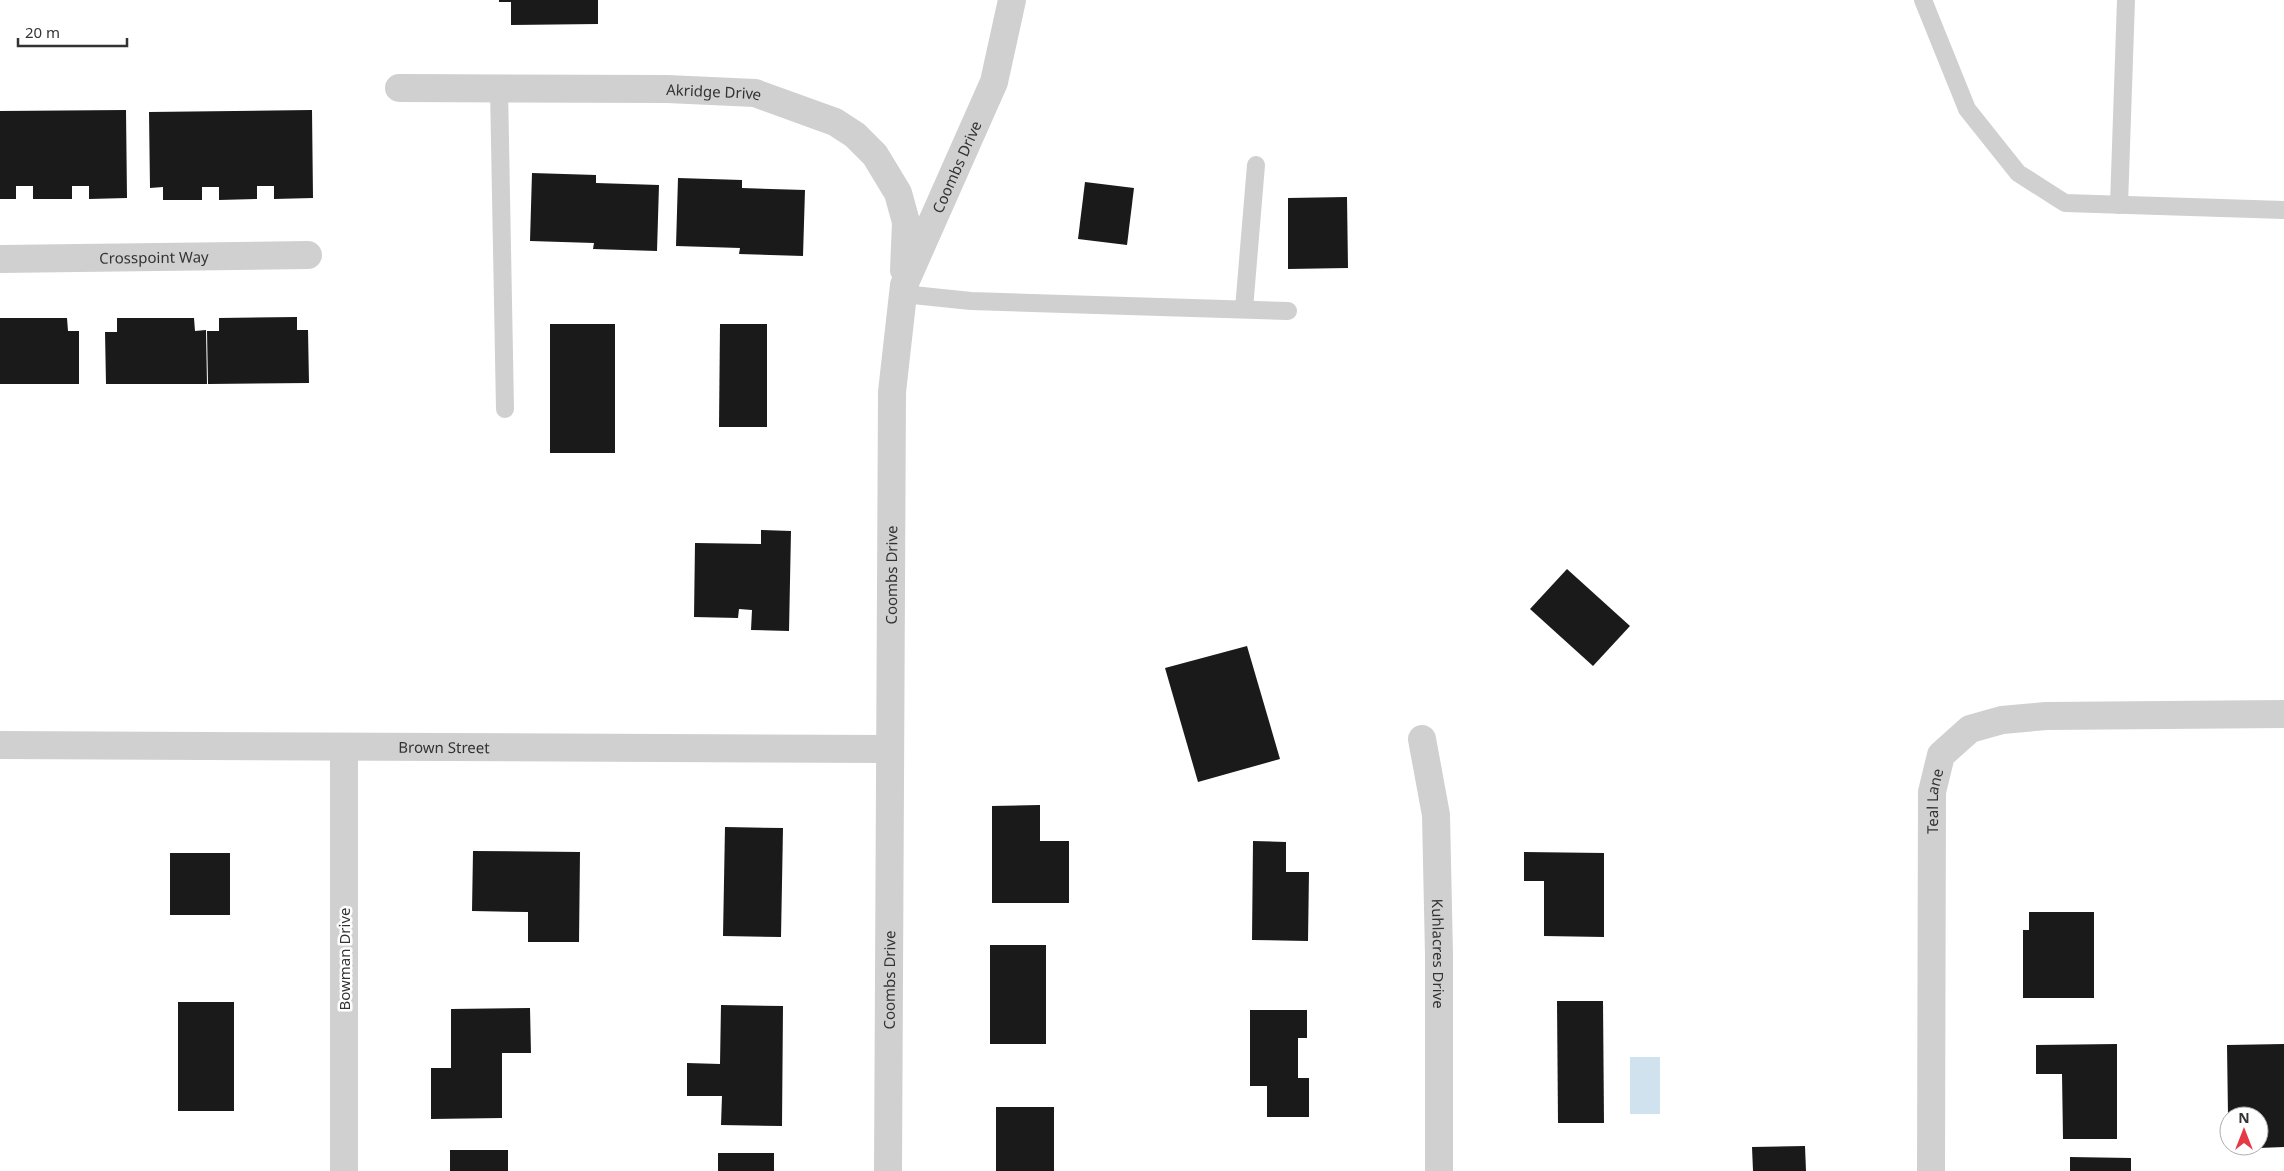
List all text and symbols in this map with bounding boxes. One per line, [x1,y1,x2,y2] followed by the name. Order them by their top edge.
[18,15,126,47] scale bar
[25,22,60,42] text: 20 m
[666,79,765,105] street label: Akridge Drive
[927,117,986,216] street label: Coombs Drive
[99,246,209,268] street label: Crosspoint Way
[881,525,901,625] street label: Coombs Drive
[398,737,490,757] street label: Brown Street
[1922,766,1947,834] street label: Teal Lane
[1428,899,1449,1009] street label: Kuhlacres Drive
[334,907,354,1011] street label: Bowman Drive
[879,930,899,1030] street label: Coombs Drive
[2219,1106,2269,1156] north arrow
[2238,1108,2250,1127] text: N

